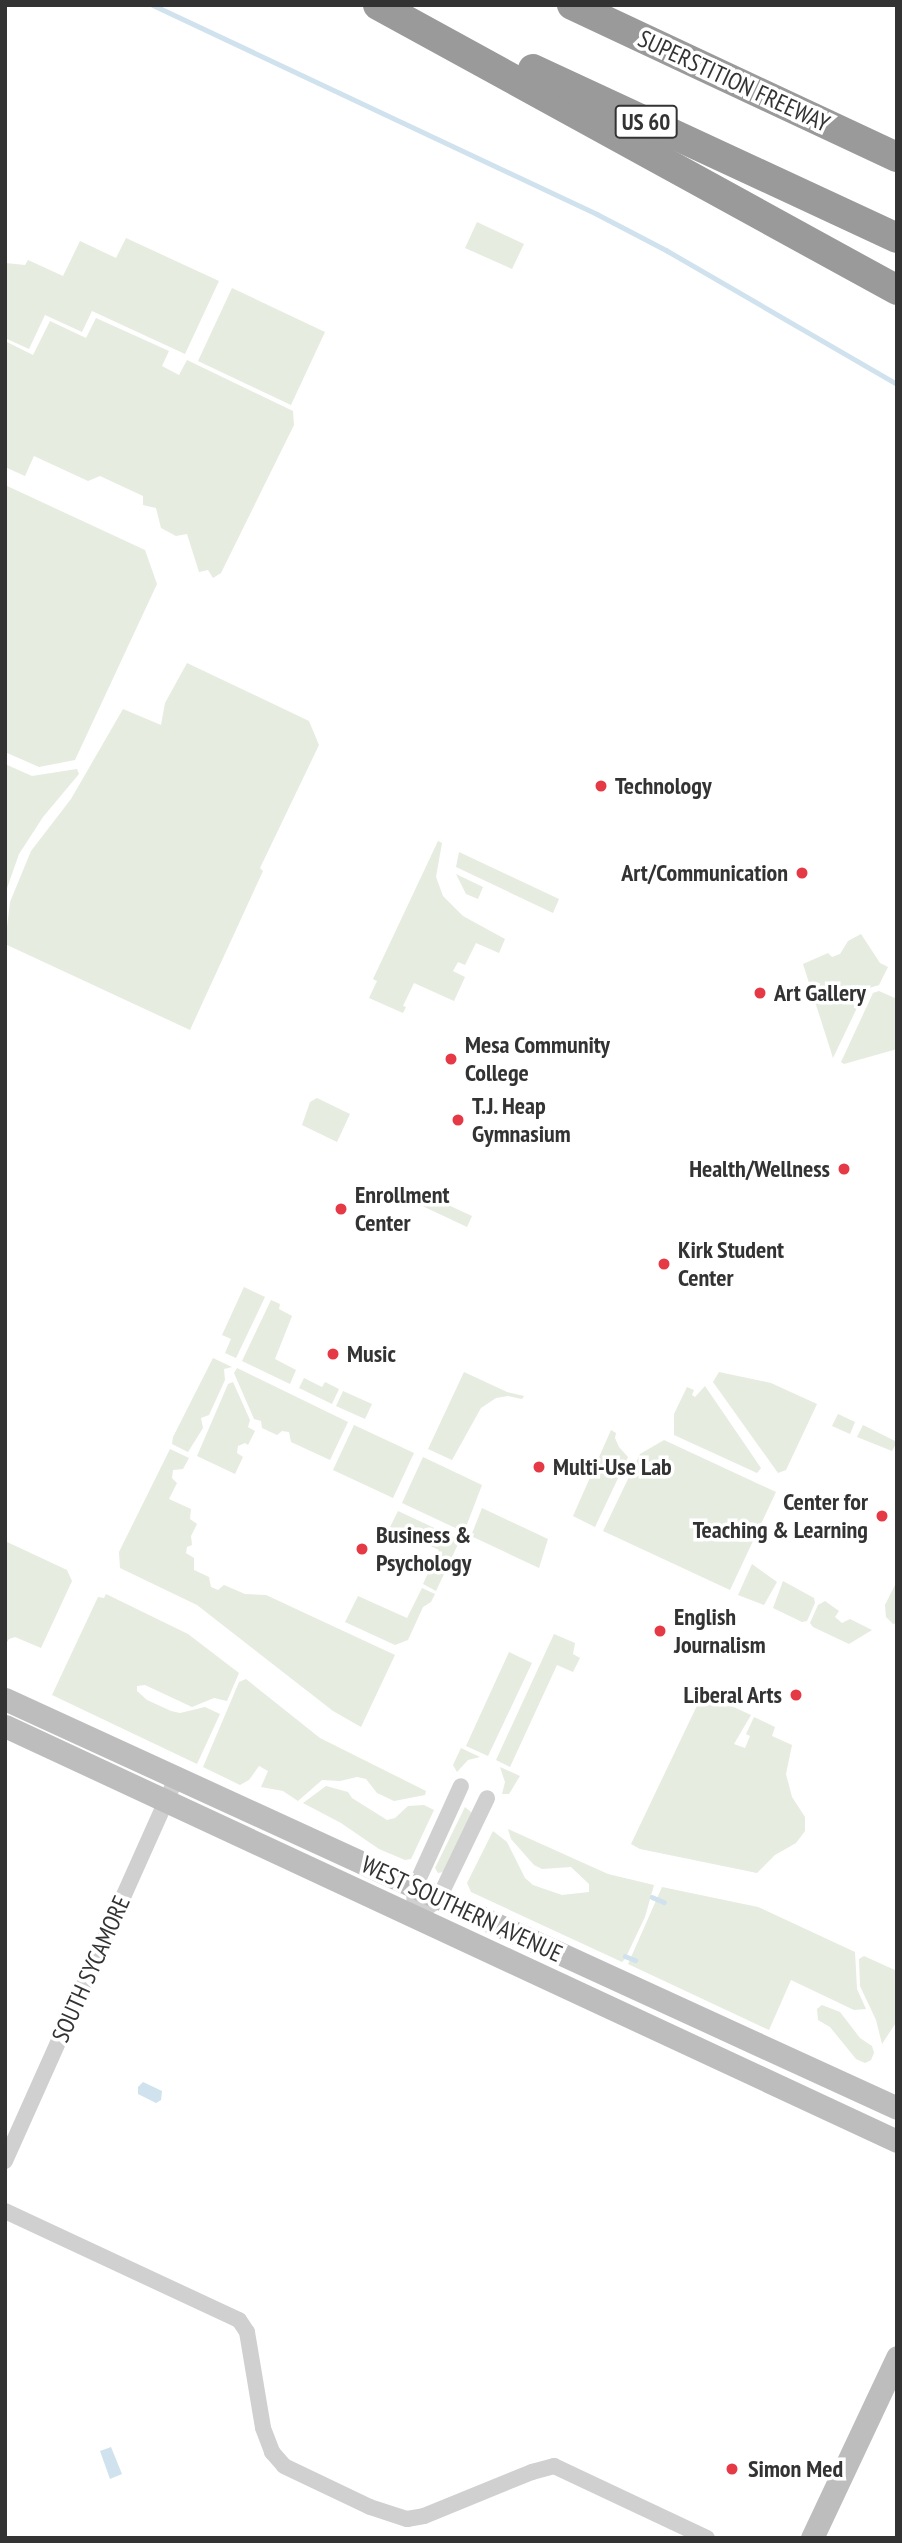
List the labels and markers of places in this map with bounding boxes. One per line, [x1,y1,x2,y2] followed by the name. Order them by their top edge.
[615,772,712,800] place label: Technology
[593,778,609,794] marker: Technology
[621,859,788,887] place label: Art/Communication
[794,865,810,881] marker: Art/Communication
[774,979,866,1007] place label: Art Gallery
[752,985,768,1001] marker: Art Gallery
[465,1031,610,1087] place label: Mesa Community College
[443,1051,459,1067] marker: Mesa Community College
[472,1092,571,1148] place label: T.J. Heap Gymnasium
[450,1112,466,1128] marker: T.J. Heap Gymnasium
[689,1155,830,1183] place label: Health/Wellness
[836,1161,852,1177] marker: Health/Wellness
[355,1181,449,1237] place label: Enrollment Center
[333,1201,349,1217] marker: Enrollment Center
[678,1236,785,1292] place label: Kirk Student Center
[656,1256,672,1272] marker: Kirk Student Center
[347,1340,396,1368] place label: Music
[325,1346,341,1362] marker: Music
[553,1453,672,1481] place label: Multi-Use Lab
[531,1459,547,1475] marker: Multi-Use Lab
[693,1488,868,1544] place label: Center for Teaching & Learning
[874,1508,890,1524] marker: Center for Teaching & Learning
[376,1521,471,1577] place label: Business & Psychology
[354,1541,370,1557] marker: Business & Psychology
[674,1603,766,1659] place label: English Journalism
[652,1623,668,1639] marker: English Journalism
[683,1681,782,1709] place label: Liberal Arts
[788,1687,804,1703] marker: Liberal Arts
[748,2455,843,2483] place label: Simon Med
[722,2459,742,2479] marker: Simon Med

